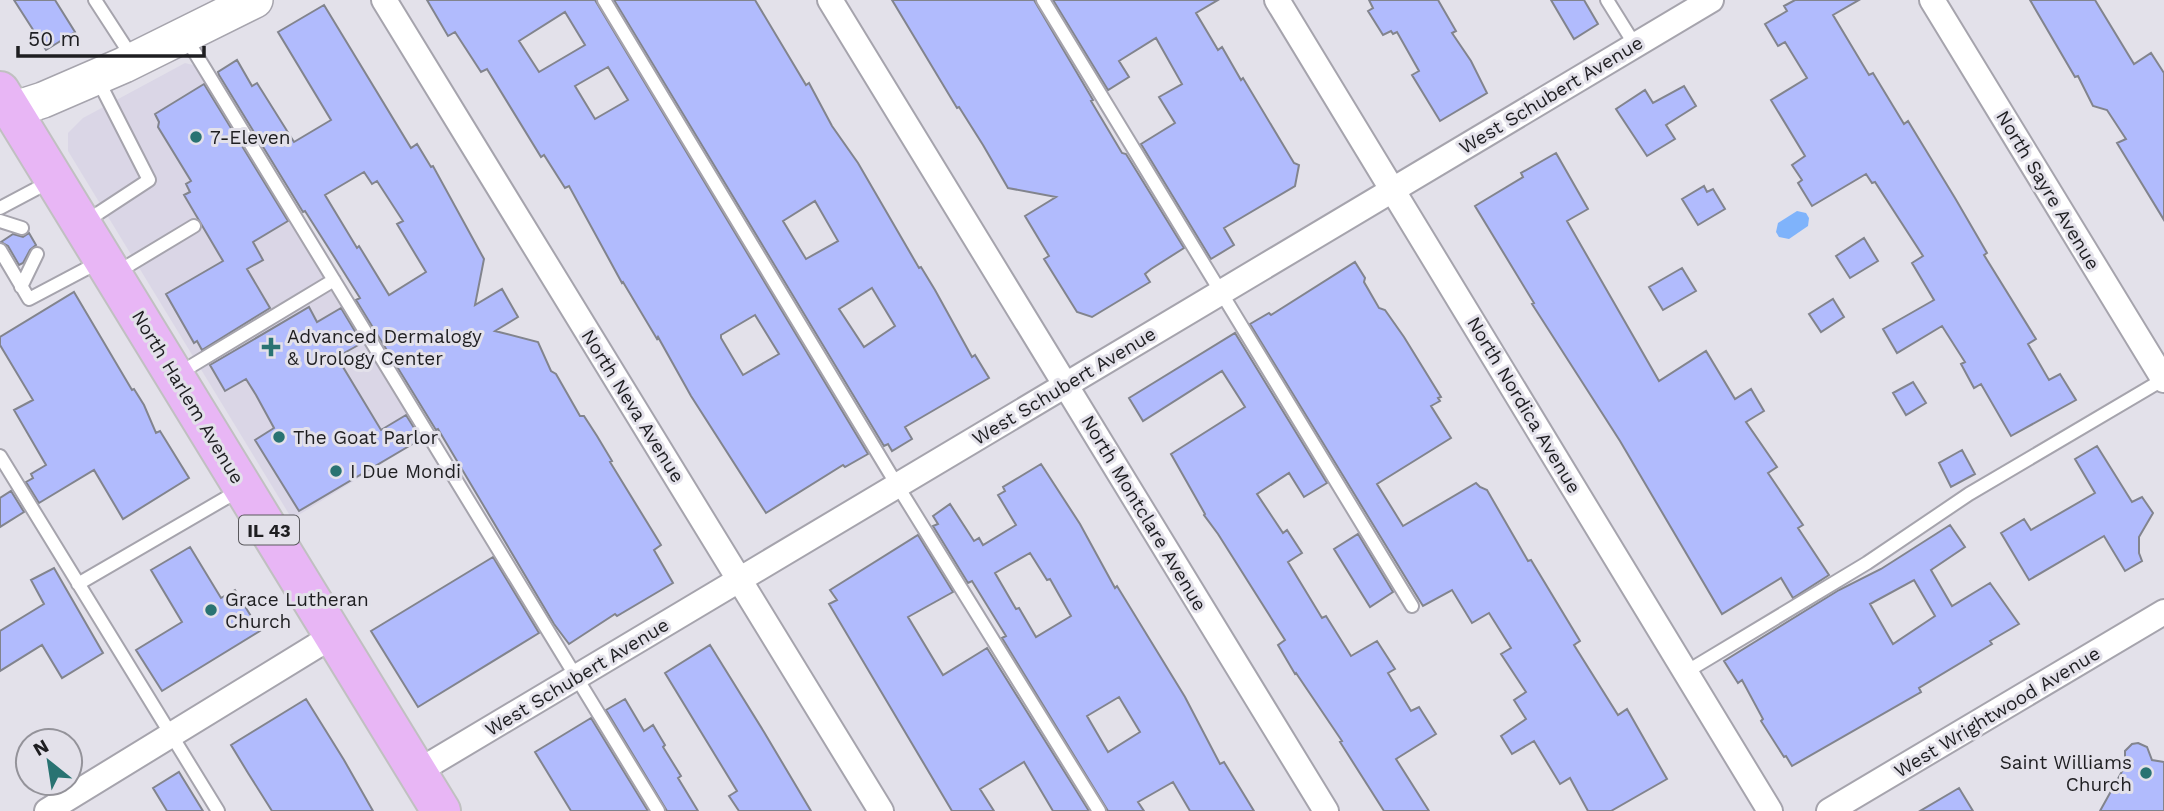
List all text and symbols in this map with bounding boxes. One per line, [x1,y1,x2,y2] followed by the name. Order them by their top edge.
[18,14,203,58] scale bar
[28,26,80,51] text: 50 m
[1455,31,1647,159] street label: West Schubert Avenue
[1991,106,2105,274] street label: North Sayre Avenue
[210,126,291,149] place label: 7-Eleven
[188,129,204,145] marker: 7-Eleven
[127,306,249,488] street label: North Harlem Avenue
[1462,312,1586,498] street label: North Nordica Avenue
[968,322,1160,450] street label: West Schubert Avenue
[287,325,482,370] place label: Advanced Dermalogy & Urology Center
[577,325,689,487] street label: North Neva Avenue
[261,337,281,357] marker: Advanced Dermalogy & Urology Center
[1076,411,1212,615] street label: North Montclare Avenue
[293,426,439,449] place label: The Goat Parlor
[271,429,287,445] marker: The Goat Parlor
[350,460,461,483] place label: I Due Mondi
[328,463,344,479] marker: I Due Mondi
[239,516,299,544] road number: IL 43
[225,588,369,633] place label: Grace Lutheran Church
[203,602,219,618] marker: Grace Lutheran Church
[481,613,673,741] street label: West Schubert Avenue
[1890,641,2104,783] street label: West Wrightwood Avenue
[14,727,84,797] north arrow
[29,734,53,761] text: N
[2000,751,2132,796] place label: Saint Williams Church
[2138,765,2154,781] marker: Saint Williams Church

